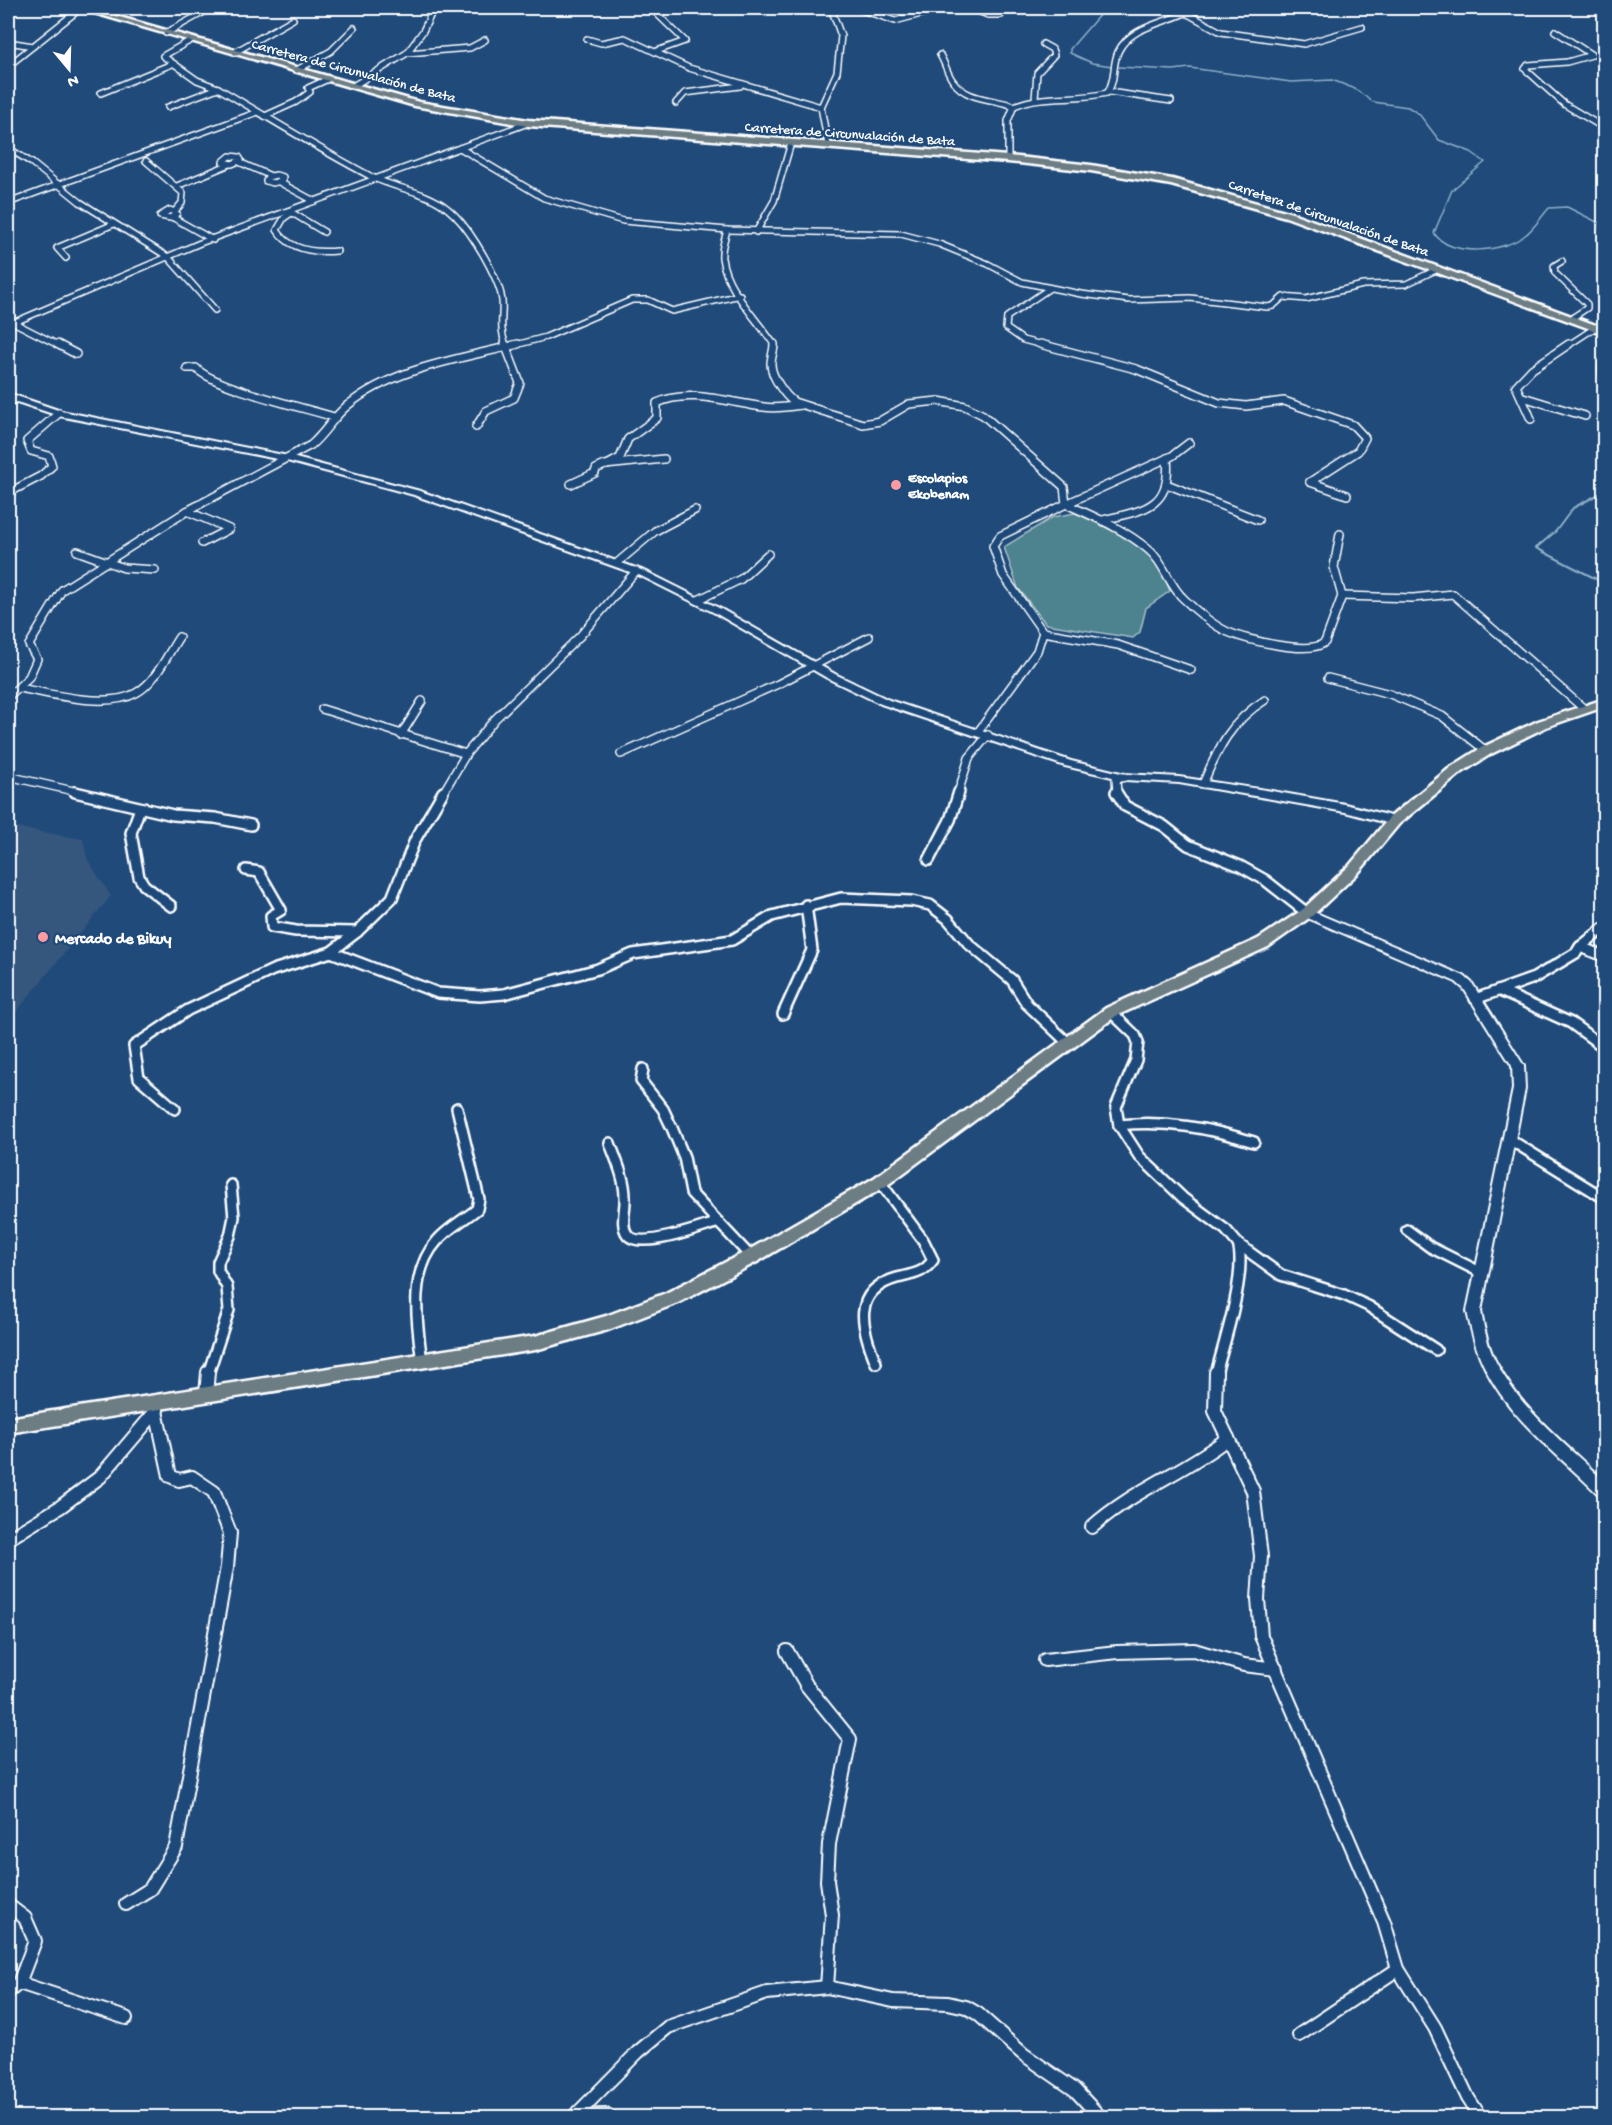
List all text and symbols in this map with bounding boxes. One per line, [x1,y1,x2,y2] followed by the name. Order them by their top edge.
[249,37,459,108] street label: Carretera de Circunvalación de Bata
[39,39,99,99] north arrow
[64,69,81,91] text: N
[744,120,957,151] street label: Carretera de Circunvalación de Bata
[1226,177,1432,262] street label: Carretera de Circunvalación de Bata
[908,471,969,504] place label: Escolapios Ekobenam
[889,478,903,492] marker: Escolapios Ekobenam
[36,930,50,944] marker: Mercado de Bikuy
[55,931,172,950] place label: Mercado de Bikuy

